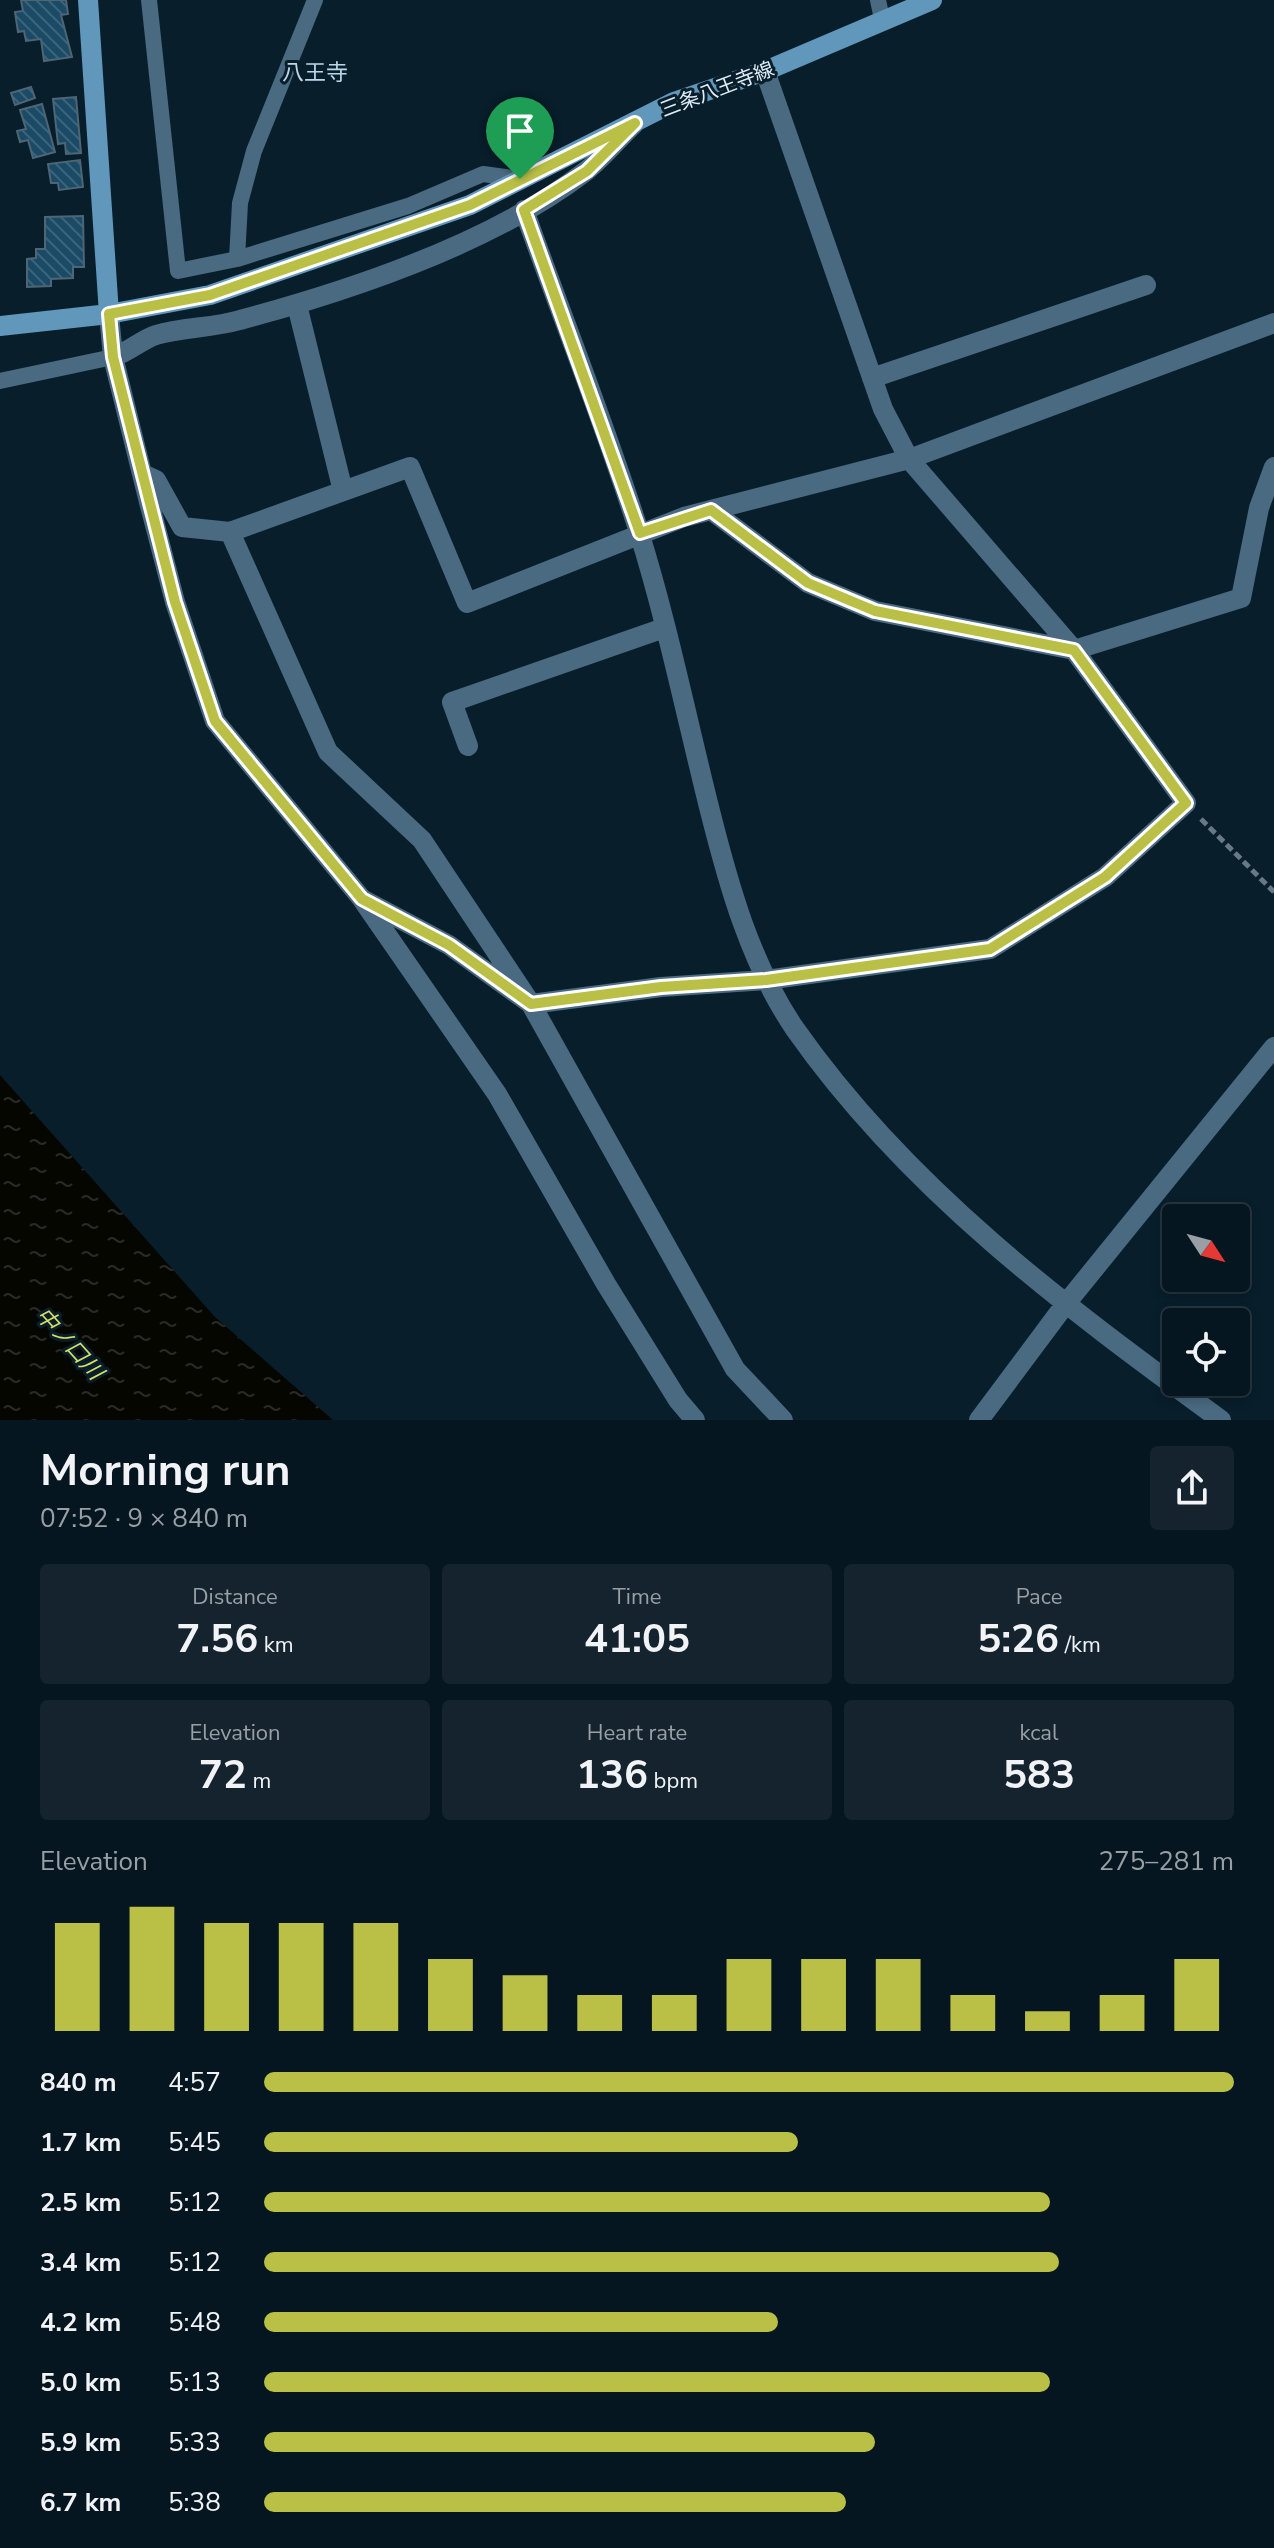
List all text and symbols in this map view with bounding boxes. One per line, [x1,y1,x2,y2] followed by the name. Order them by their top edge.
[656,55,778,124] street label: 三条八王寺線
[282,58,348,88] district label: 八王寺
[486,97,554,179] pin
[498,109,542,153] icon: arrive
[1162,1204,1250,1292] north arrow
[1162,1204,1250,1396] map controls
[29,1301,111,1388] water label: 中ノ口川
[1162,1308,1250,1396] button: locate
[40,1441,290,1501] text: Morning run
[1150,1446,1234,1530] button: share
[40,1501,248,1536] text: 07:52 · 9 × 840 m
[192,1582,278,1612] text: Distance
[613,1582,661,1612] text: Time
[1016,1582,1062,1612] text: Pace
[176,1612,258,1666] text: 7.56
[584,1612,690,1666] text: 41:05
[977,1612,1059,1666] text: 5:26
[258,1630,294,1660] text: km
[1059,1630,1101,1660] text: /km
[189,1718,281,1748] text: Elevation
[587,1718,687,1748] text: Heart rate
[1020,1718,1059,1748] text: kcal
[199,1748,247,1802] text: 72
[576,1748,648,1802] text: 136
[1003,1748,1075,1802] text: 583
[247,1766,271,1796] text: m
[648,1766,698,1796] text: bpm
[40,1844,148,1879] text: Elevation
[1098,1844,1234,1879] text: 275–281 m
[40,2065,117,2100] text: 840 m
[168,2065,221,2100] text: 4:57
[40,2125,121,2160] text: 1.7 km
[168,2125,221,2160] text: 5:45
[40,2185,121,2220] text: 2.5 km
[168,2185,221,2220] text: 5:12
[40,2245,121,2280] text: 3.4 km
[168,2245,221,2280] text: 5:12
[40,2305,121,2340] text: 4.2 km
[168,2305,221,2340] text: 5:48
[40,2365,121,2400] text: 5.0 km
[168,2365,221,2400] text: 5:13
[40,2425,121,2460] text: 5.9 km
[168,2425,221,2460] text: 5:33
[40,2485,121,2520] text: 6.7 km
[168,2485,221,2520] text: 5:38

